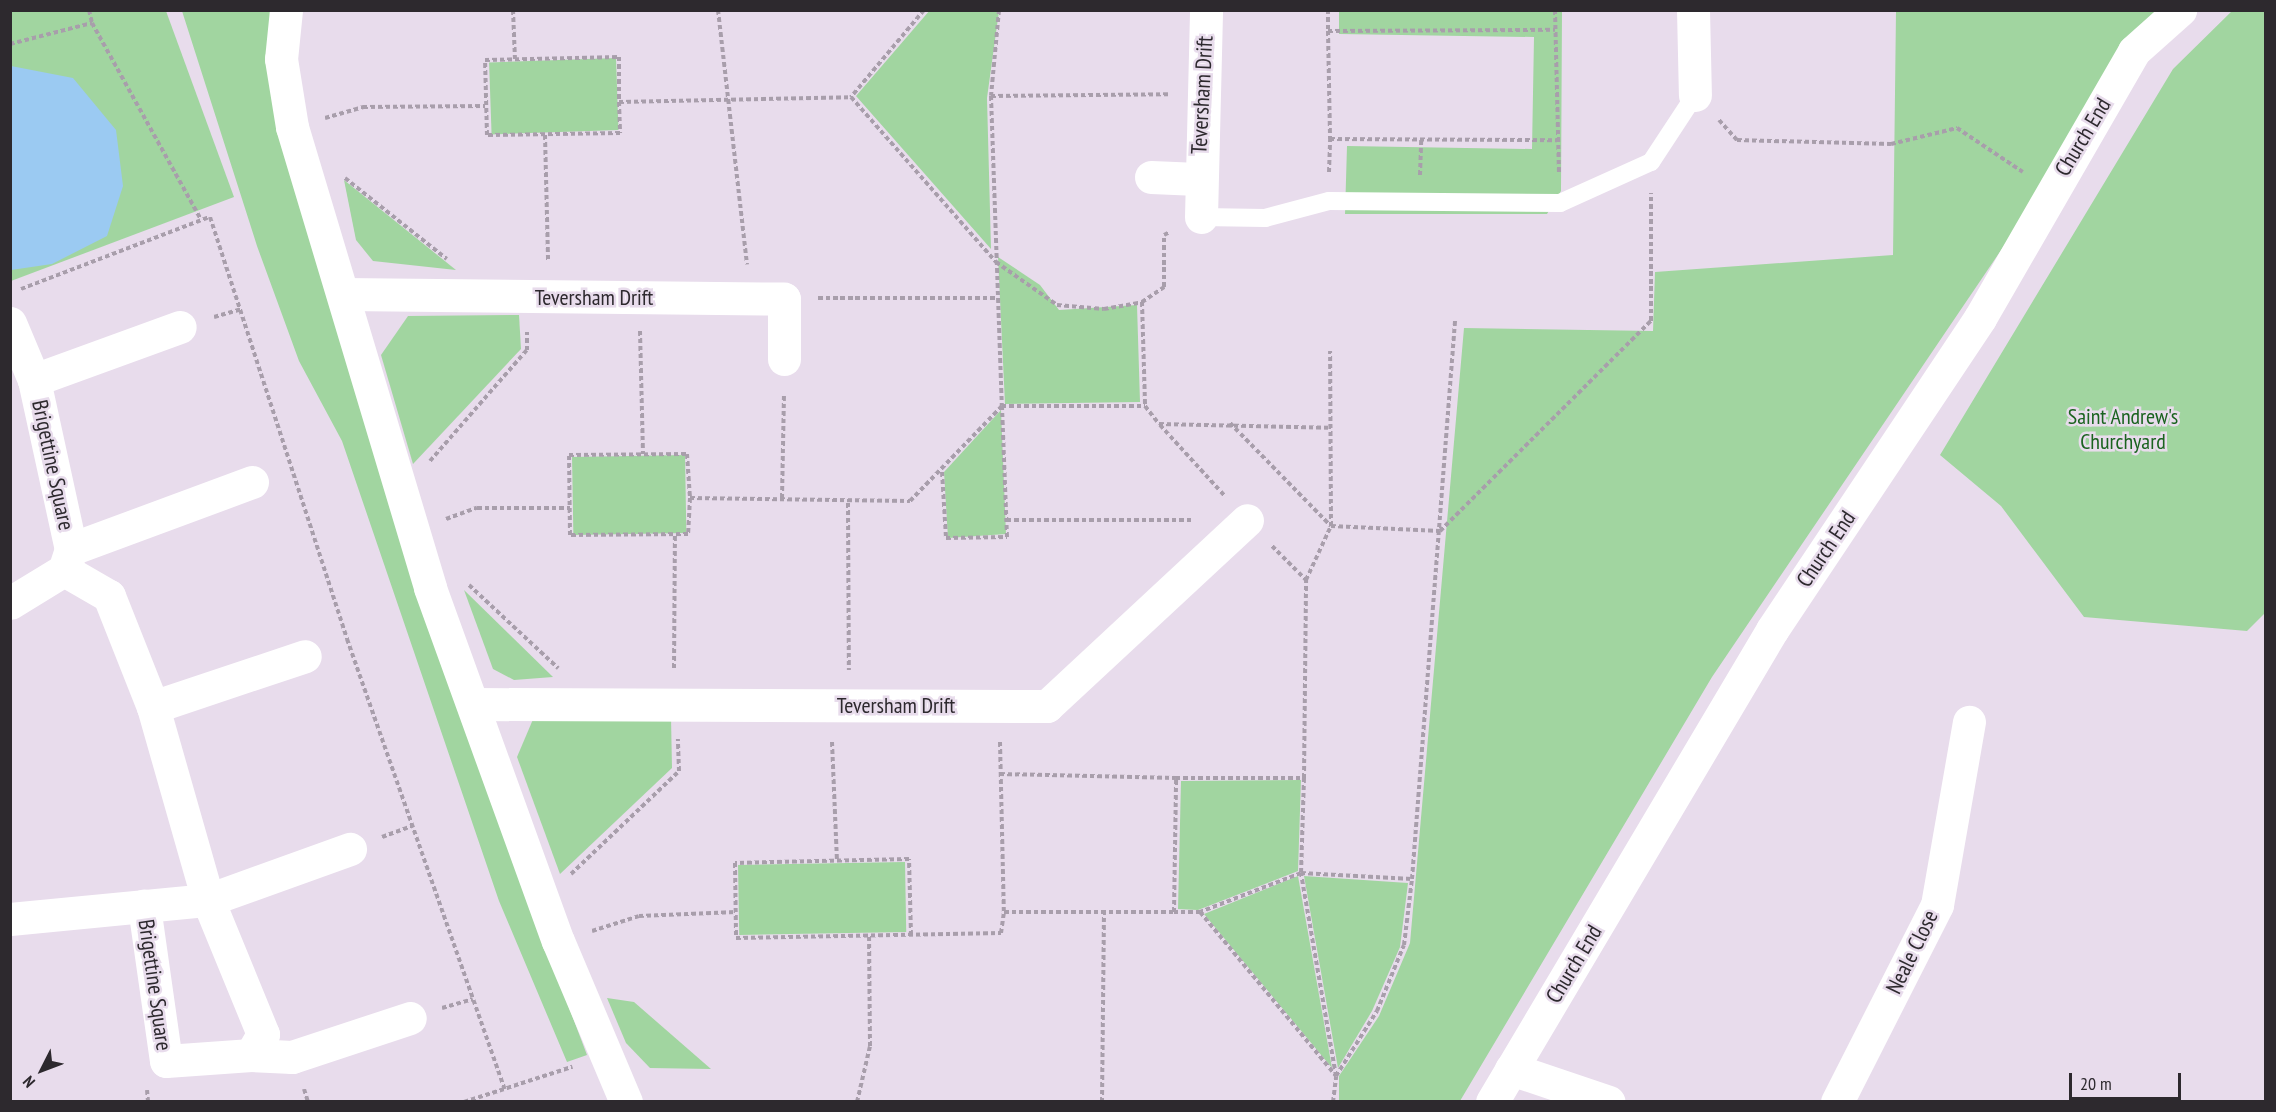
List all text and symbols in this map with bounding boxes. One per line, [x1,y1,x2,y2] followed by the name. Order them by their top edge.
[1186,35,1218,155] street label: Teversham Drift
[2050,93,2116,181] street label: Church End
[535,285,653,311] street label: Teversham Drift
[26,397,80,533] street label: Brigettine Square
[2067,403,2179,454] park label: Saint Andrew's Churchyard
[1791,506,1861,592] street label: Church End
[837,693,955,719] street label: Teversham Drift
[1880,906,1944,998] street label: Neale Close
[133,918,177,1052] street label: Brigettine Square
[1541,920,1607,1008] street label: Church End
[12,1040,72,1100] north arrow
[2072,1061,2184,1099] scale bar
[18,1072,39,1092] text: N
[2080,1072,2112,1095] text: 20 m

